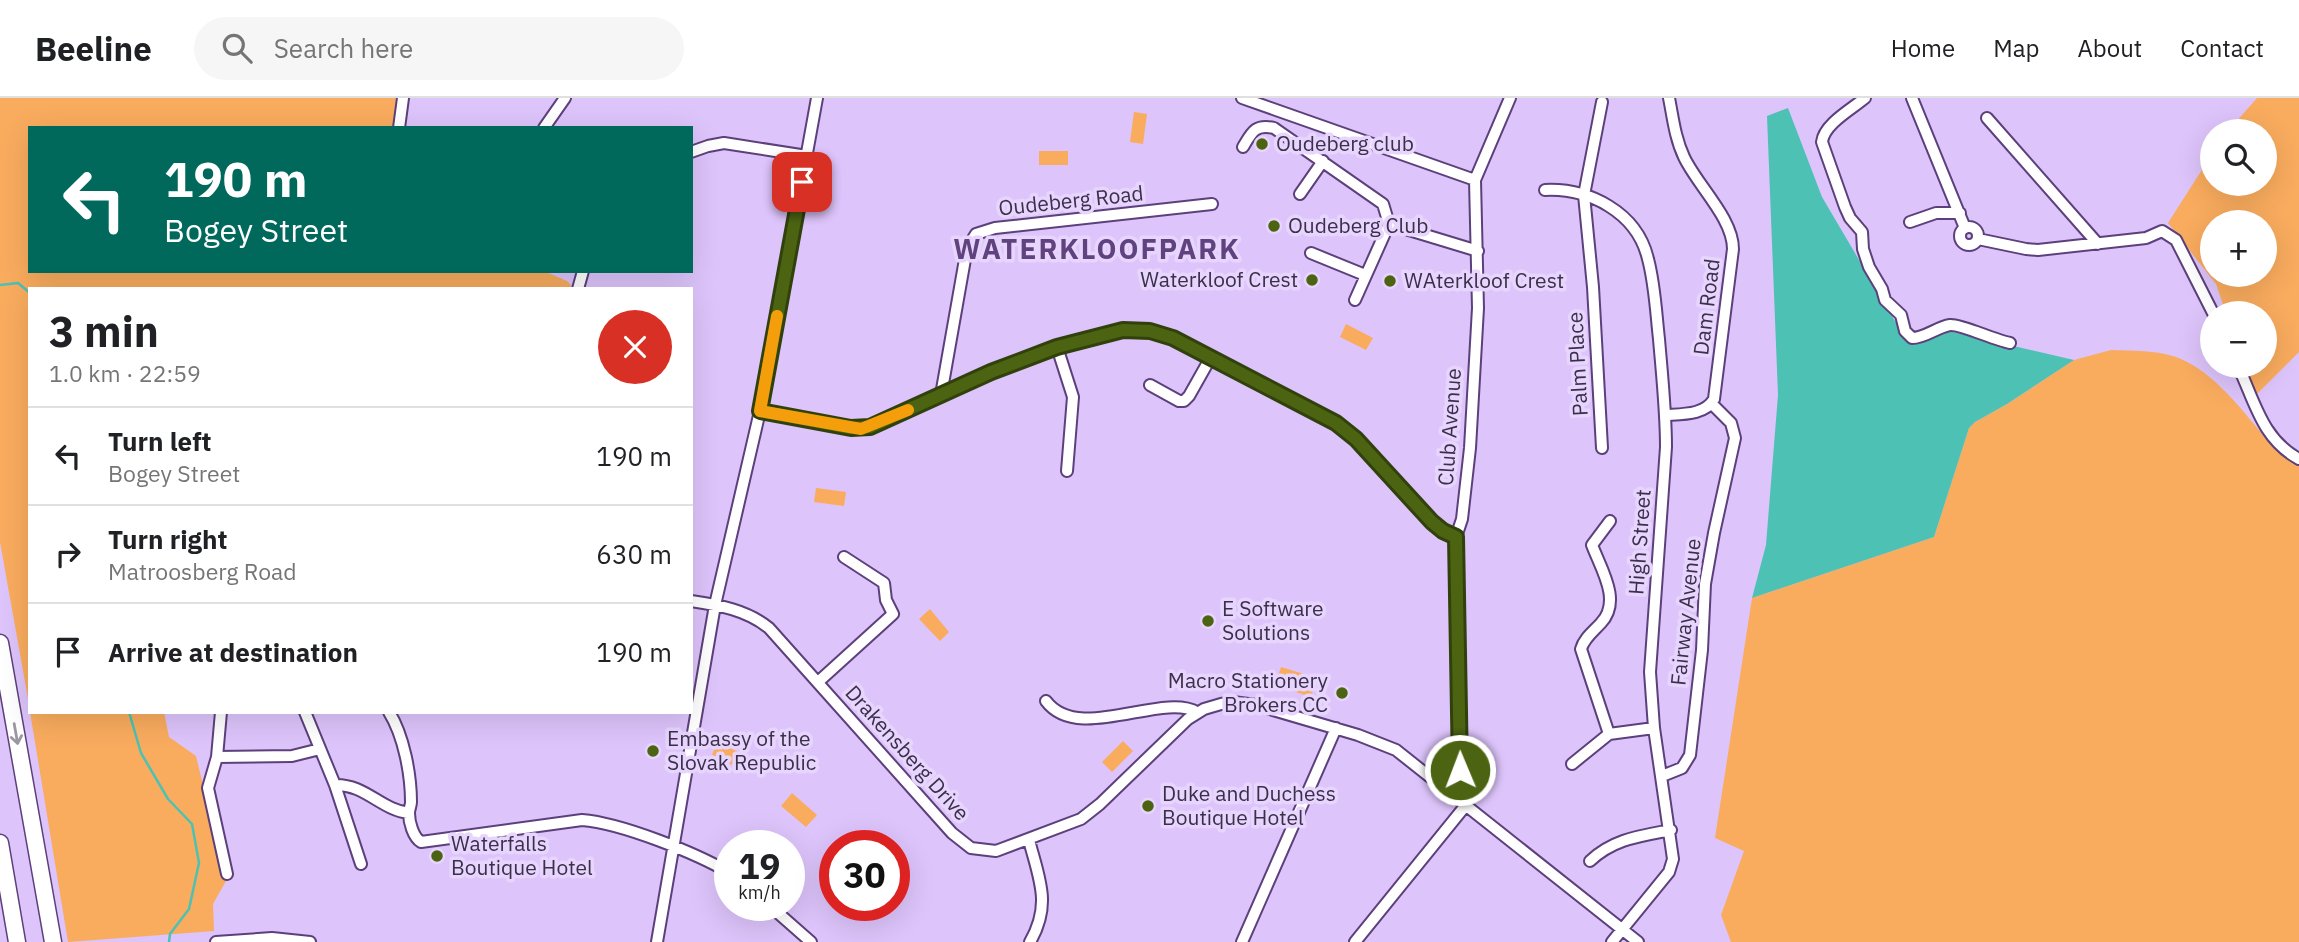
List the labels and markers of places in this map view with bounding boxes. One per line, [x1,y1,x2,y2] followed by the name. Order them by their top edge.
[1276,129,1414,157] place label: Oudeberg club
[1254,136,1270,152] marker: Oudeberg club
[772,152,832,212] pin
[1288,211,1428,239] place label: Oudeberg Club
[1266,218,1282,234] marker: Oudeberg Club
[1140,265,1298,293] place label: Waterkloof Crest
[1404,266,1564,294] place label: WAterkloof Crest
[1304,272,1320,288] marker: Waterkloof Crest
[1382,273,1398,289] marker: WAterkloof Crest
[1222,594,1324,646] place label: E Software Solutions
[1200,613,1216,629] marker: E Software Solutions
[1168,666,1329,718] place label: Macro Stationery Brokers CC
[1334,685,1350,701] marker: Macro Stationery Brokers CC
[667,724,816,776] place label: Embassy of the Slovak Republic
[645,743,661,759] marker: Embassy of the Slovak Republic
[1162,779,1336,831] place label: Duke and Duchess Boutique Hotel
[1140,798,1156,814] marker: Duke and Duchess Boutique Hotel
[451,829,593,881] place label: Waterfalls Boutique Hotel
[429,848,445,864] marker: Waterfalls Boutique Hotel

